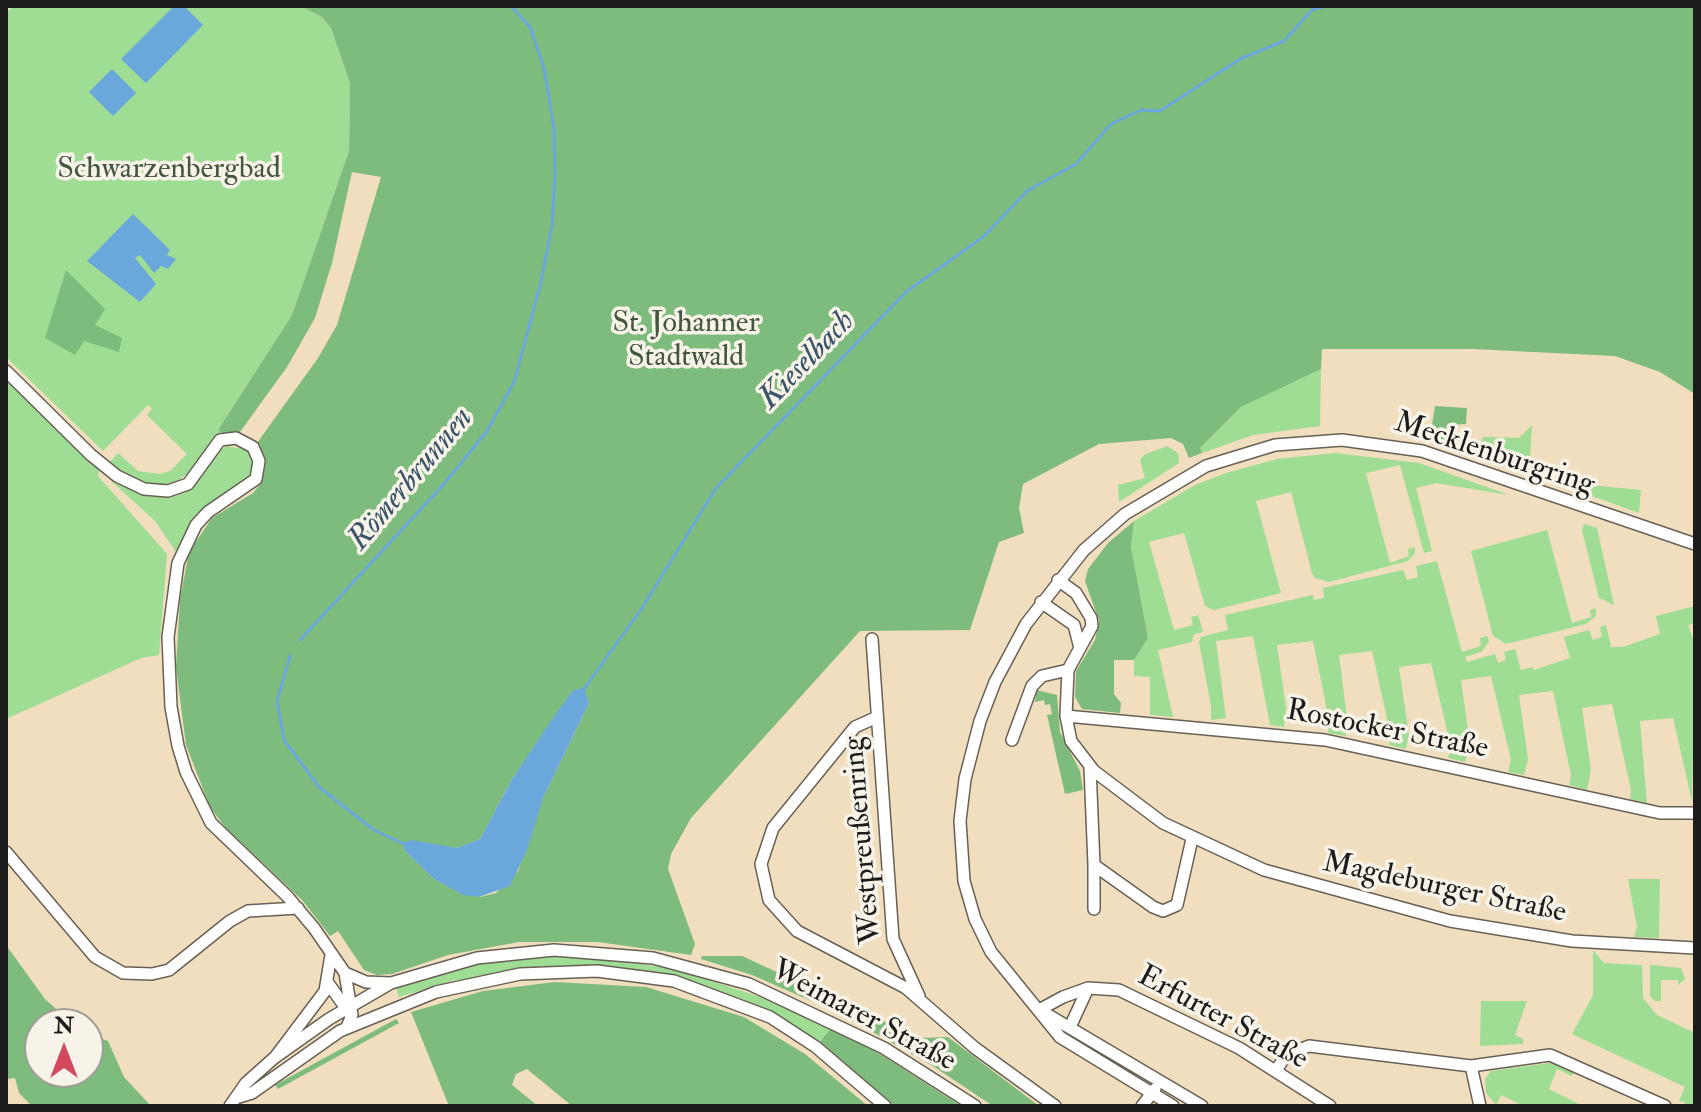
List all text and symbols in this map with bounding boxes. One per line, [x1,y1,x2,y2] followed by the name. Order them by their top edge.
[57,153,281,189] park label: Schwarzenbergbad
[752,304,864,418] water label: Kieselbach
[612,307,760,378] park label: St. Johanner Stadtwald
[341,401,483,559] water label: Römerbrunnen
[1389,406,1599,504] street label: Mecklenburgring
[1283,694,1491,768] street label: Rostocker Straße
[837,735,891,945] street label: Westpreußenring
[1319,846,1569,932] street label: Magdeburger Straße
[765,953,961,1081] street label: Weimarer Straße
[1131,959,1313,1079] street label: Erfurter Straße
[24,1008,104,1088] north arrow
[54,1012,74,1040] text: N

